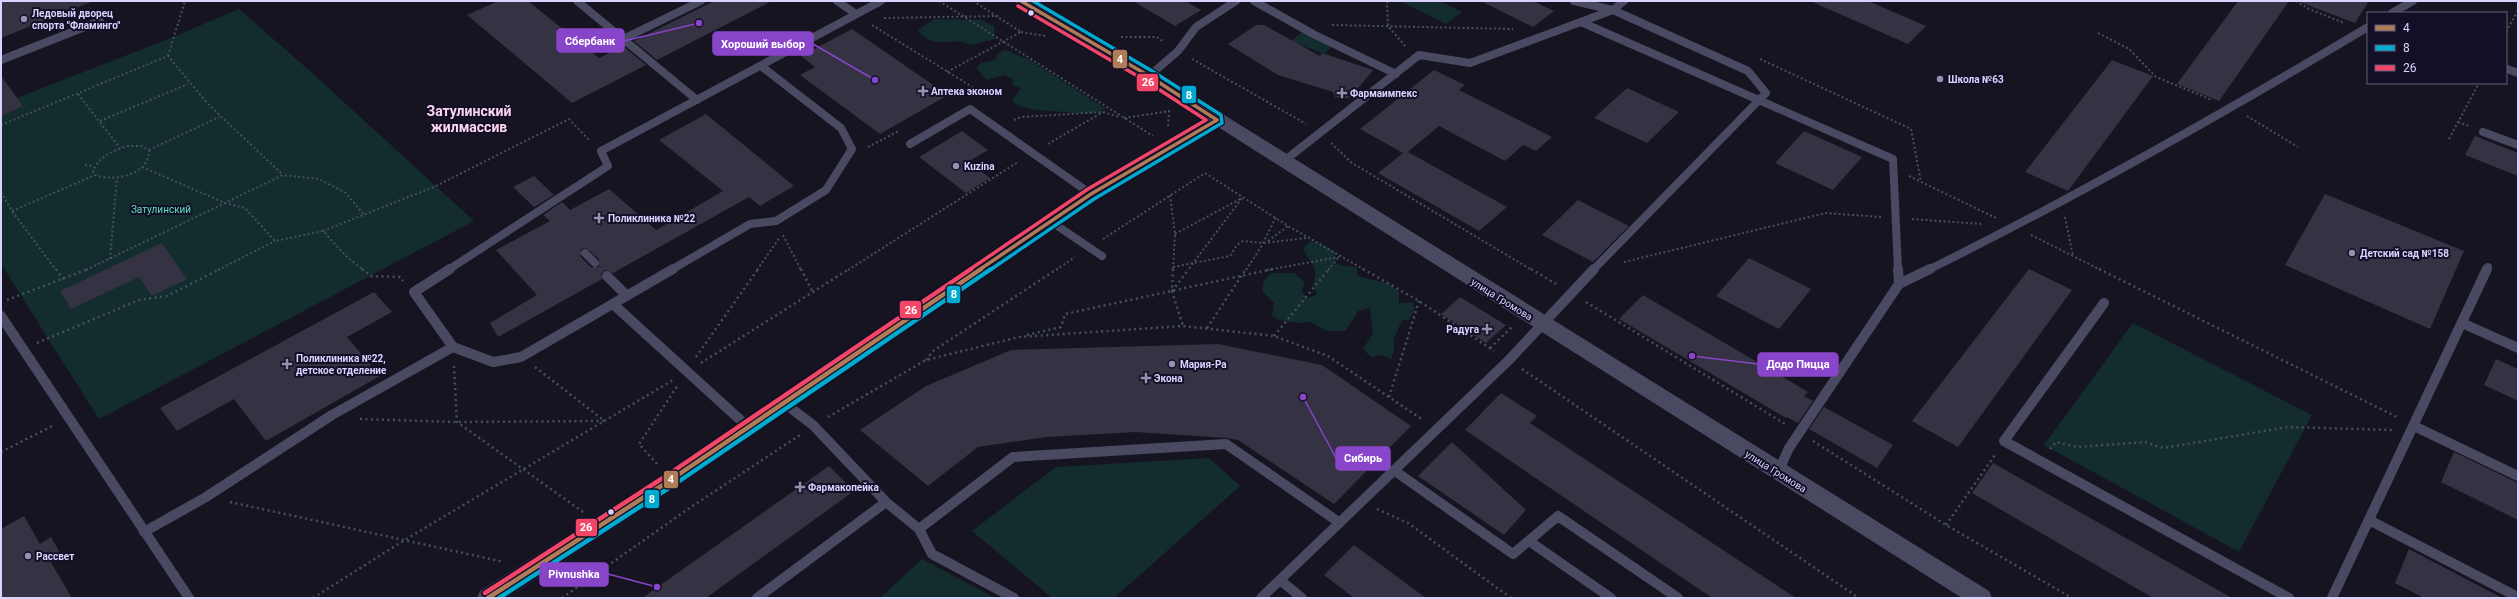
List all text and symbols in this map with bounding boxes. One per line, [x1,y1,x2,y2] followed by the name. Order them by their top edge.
[32,8,120,31] place label: Ледовый дворец спорта "Фламинго"
[1026,8,1036,18] unlabelled marker
[2367,12,2507,84] legend
[19,14,29,24] marker: Ледовый дворец спорта "Фламинго"
[2403,21,2410,35] text: 4
[557,29,624,52] callout: Сбербанк
[713,32,813,55] callout: Хороший выбор
[565,35,616,48] text: Сбербанк
[721,38,805,51] text: Хороший выбор
[2403,41,2410,55] text: 8
[1112,49,1128,69] line badge: 4
[1117,53,1124,66] text: 4
[2403,61,2417,75] text: 26
[1136,73,1159,92] line badge: 26
[1935,74,1945,84] marker: Школа №63
[1948,74,2004,85] place label: Школа №63
[1142,76,1154,89] text: 26
[1181,85,1197,104] line badge: 8
[918,86,928,96] marker: Аптека эконом
[931,86,1002,97] place label: Аптека эконом
[1337,88,1347,98] marker: Фармаимпекс
[1350,88,1417,99] place label: Фармаимпекс
[1186,89,1192,102] text: 8
[427,103,511,135] district label: Затулинский жилмассив
[951,161,961,171] marker: Kuzina
[964,161,995,172] place label: Kuzina
[131,204,191,215] park label: Затулинский
[593,212,605,224] marker: Поликлиника №22
[608,213,696,224] place label: Поликлиника №22
[2347,248,2357,258] marker: Детский сад №158
[2360,248,2449,259] place label: Детский сад №158
[1469,276,1534,323] street label: улица Громова
[946,285,961,304] line badge: 8
[951,288,957,301] text: 8
[899,300,922,319] line badge: 26
[905,304,917,317] text: 26
[1446,324,1480,335] place label: Радуга
[1482,324,1492,334] marker: Радуга
[296,353,387,376] place label: Поликлиника №22, детское отделение
[1758,353,1838,376] callout: Додо Пицца
[281,358,293,370] marker: Поликлиника №22, детское отделение
[1766,358,1830,371] text: Додо Пицца
[1167,359,1177,369] marker: Мария-Ра
[1180,359,1227,370] place label: Мария-Ра
[1141,373,1151,383] marker: Экона
[1154,373,1183,384] place label: Экона
[1336,447,1390,470] callout: Сибирь
[1743,448,1808,495] street label: улица Громова
[1344,452,1382,465] text: Сибирь
[663,470,679,489] line badge: 4
[668,473,675,486] text: 4
[795,482,805,492] marker: Фармакопейка
[808,482,879,493] place label: Фармакопейка
[644,489,660,509] line badge: 8
[649,493,655,506] text: 8
[606,507,616,517] unlabelled marker
[575,518,598,537] line badge: 26
[580,521,592,534] text: 26
[23,551,33,561] marker: Рассвет
[36,551,74,562] place label: Рассвет
[540,563,608,586] callout: Pivnushka
[548,568,600,581] text: Pivnushka

